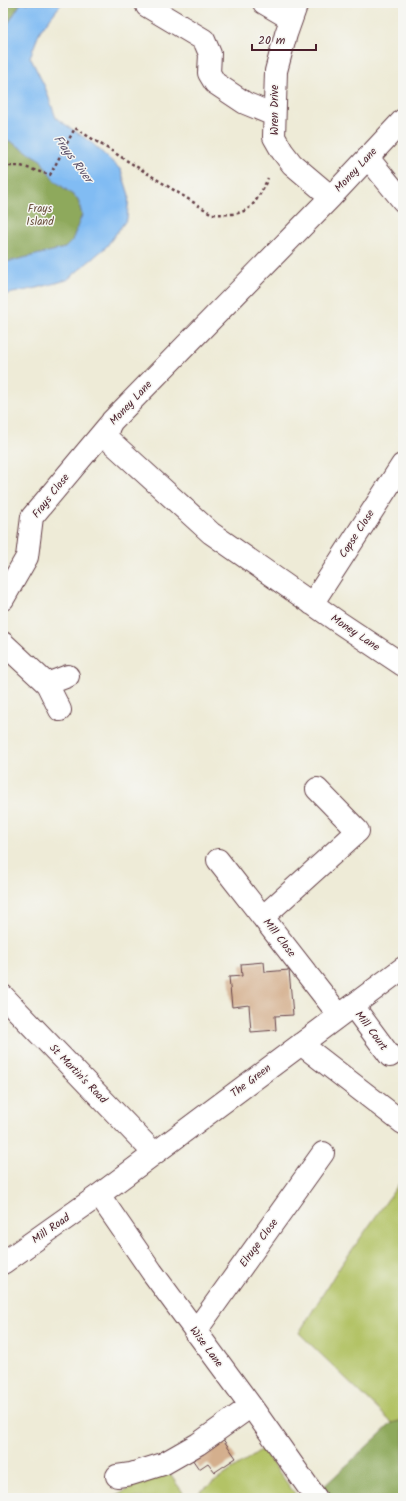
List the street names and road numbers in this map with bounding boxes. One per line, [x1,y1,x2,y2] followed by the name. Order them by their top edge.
[266,85,284,135] street label: Wren Drive
[330,143,382,197] street label: Money Lane
[105,376,157,430] street label: Money Lane
[28,470,74,522] street label: Frays Close
[335,506,379,562] street label: Copse Close
[327,610,383,656] street label: Money Lane
[258,915,300,961] street label: Mill Close
[350,1007,392,1055] street label: Mill Court
[45,1040,112,1108] street label: St Martin's Road
[227,1060,275,1102] street label: The Green
[28,1209,74,1249] street label: Mill Road
[235,1215,283,1271] street label: Elruge Close
[185,1323,227,1371] street label: Wise Lane

